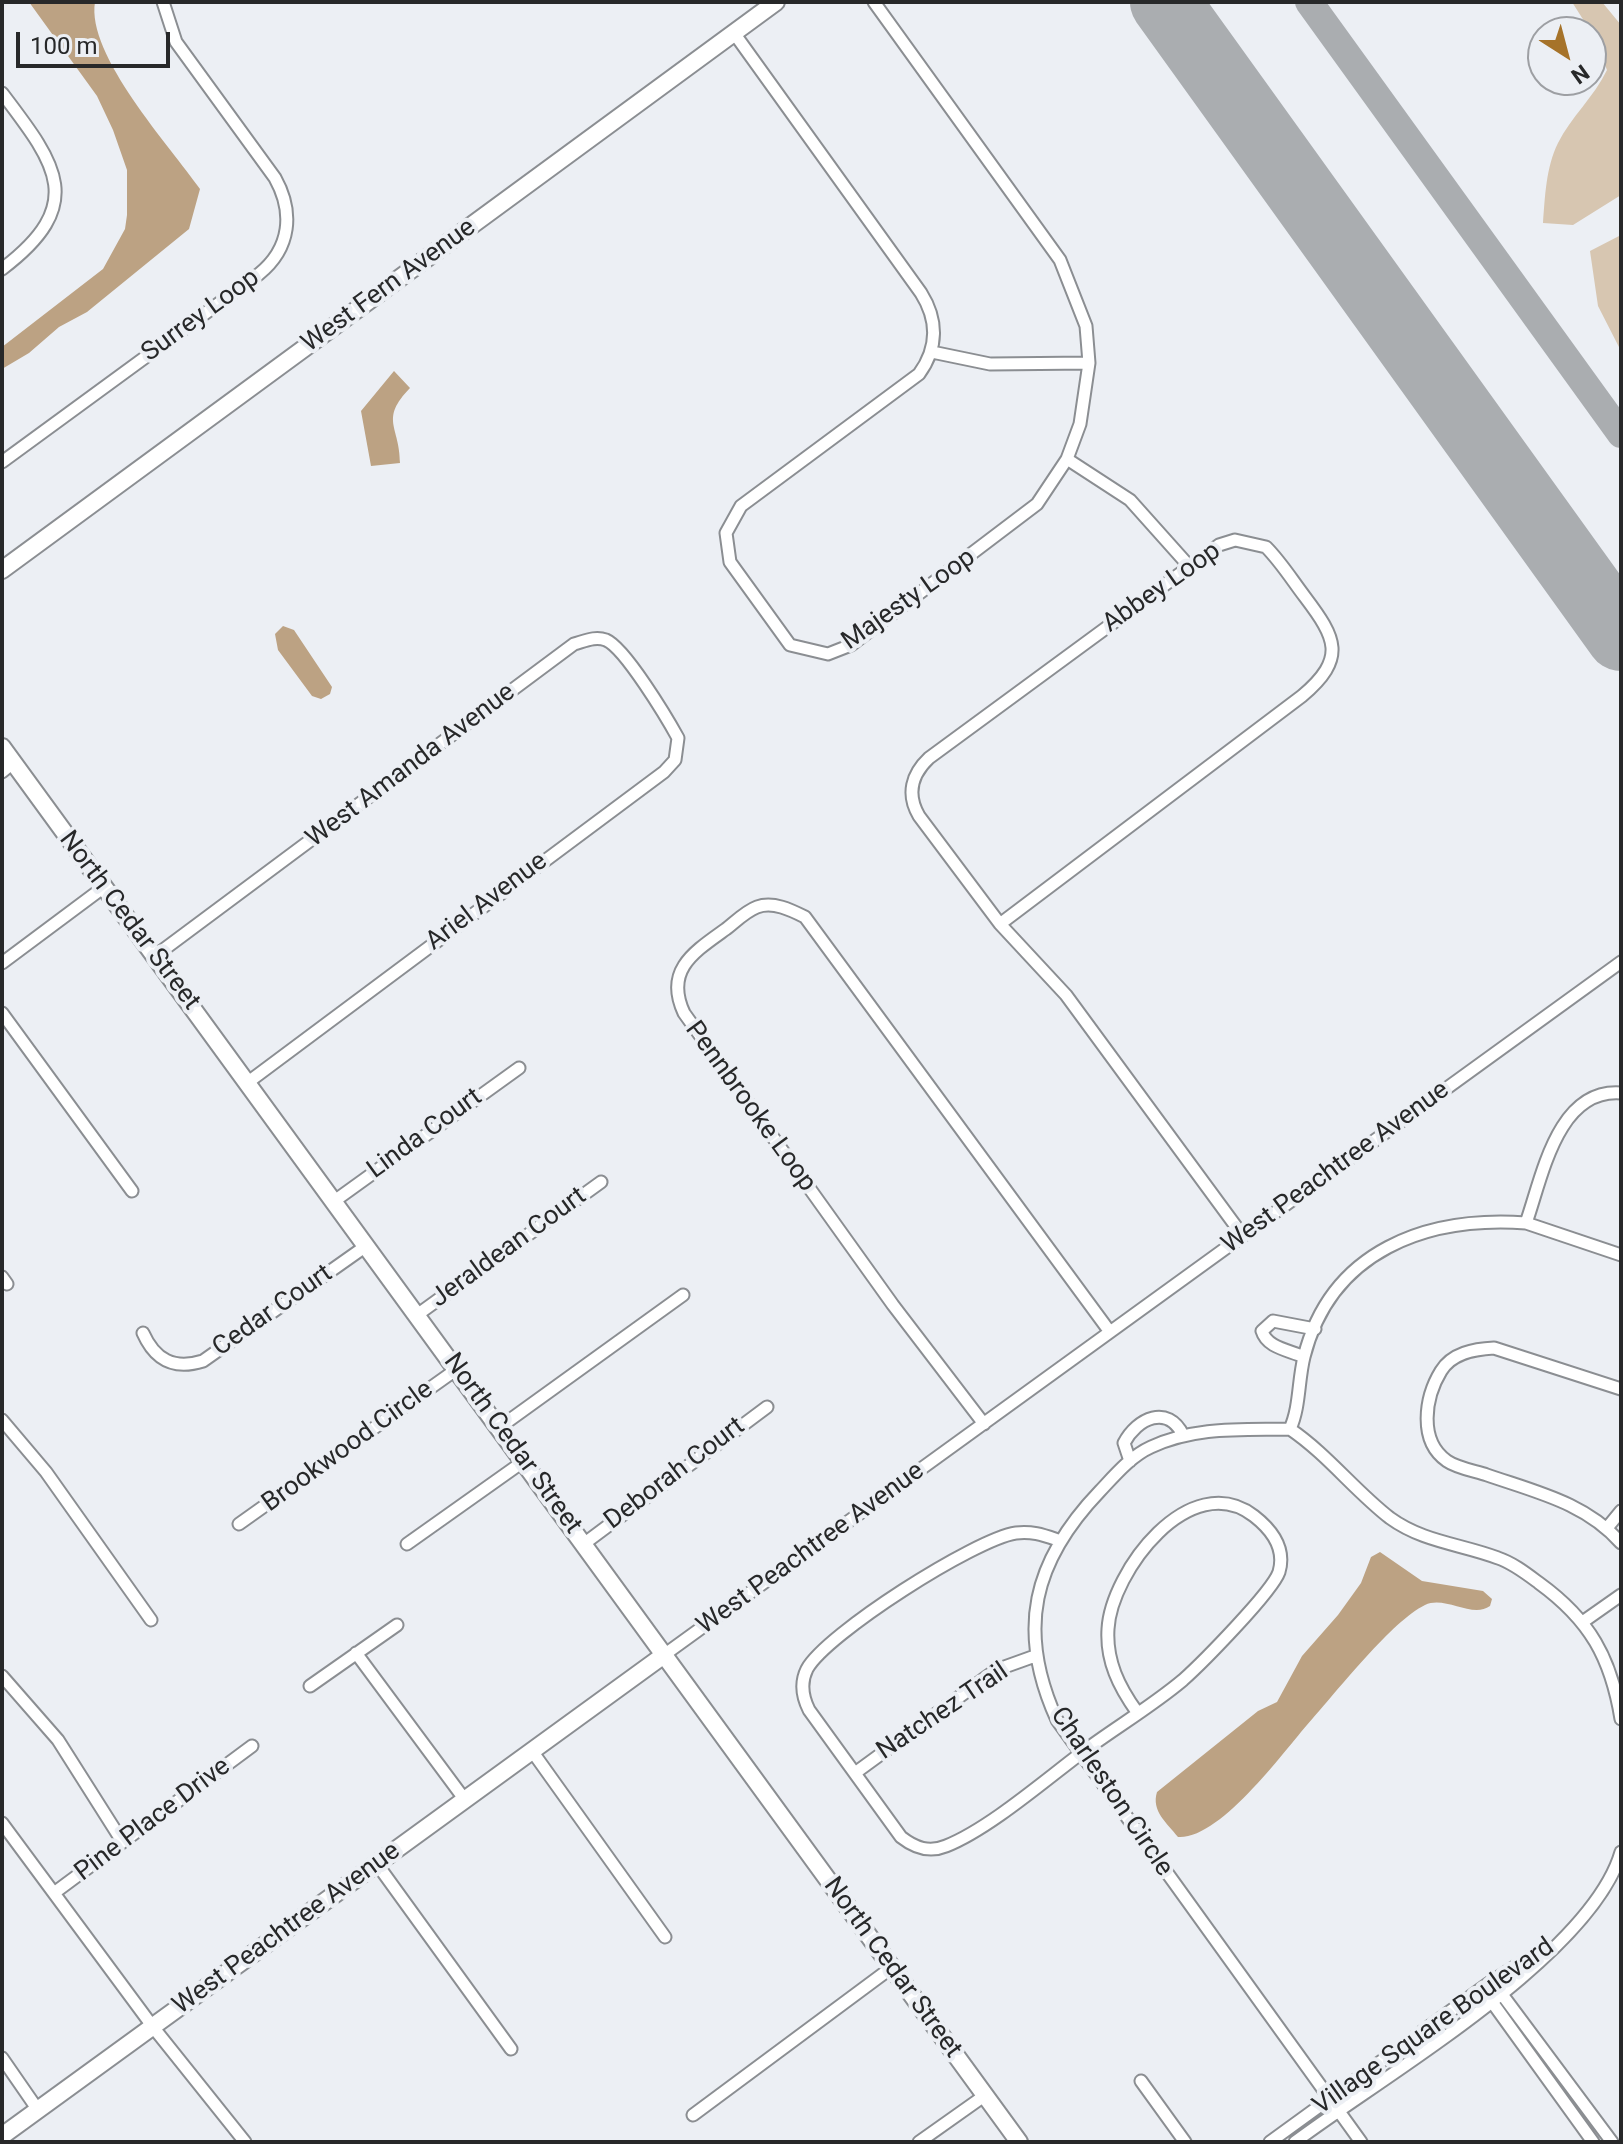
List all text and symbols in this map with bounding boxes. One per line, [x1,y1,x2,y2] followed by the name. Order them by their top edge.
[20,16,174,66] scale bar
[1527,16,1607,96] north arrow
[30,32,97,60] text: 100 m
[1567,60,1594,89] text: N
[296,212,482,360] street label: West Fern Avenue
[136,263,266,369] street label: Surrey Loop
[1097,536,1227,640] street label: Abbey Loop
[836,543,982,657] street label: Majesty Loop
[300,677,522,855] street label: West Amanda Avenue
[52,826,206,1016] street label: North Cedar Street
[420,846,554,958] street label: Ariel Avenue
[678,1016,822,1198] street label: Pennbrooke Loop
[1216,1075,1456,1261] street label: West Peachtree Avenue
[362,1082,488,1186] street label: Linda Court
[425,1181,593,1315] street label: Jeraldean Court
[207,1258,339,1364] street label: Cedar Court
[436,1348,588,1540] street label: North Cedar Street
[257,1375,439,1519] street label: Brookwood Circle
[599,1411,751,1537] street label: Deborah Court
[691,1456,931,1642] street label: West Peachtree Avenue
[871,1657,1015,1767] street label: Natchez Trail
[1043,1702,1179,1882] street label: Charleston Circle
[69,1751,237,1889] street label: Pine Place Drive
[167,1836,407,2022] street label: West Peachtree Avenue
[816,1872,968,2064] street label: North Cedar Street
[1307,1932,1561,2122] street label: Village Square Boulevard

